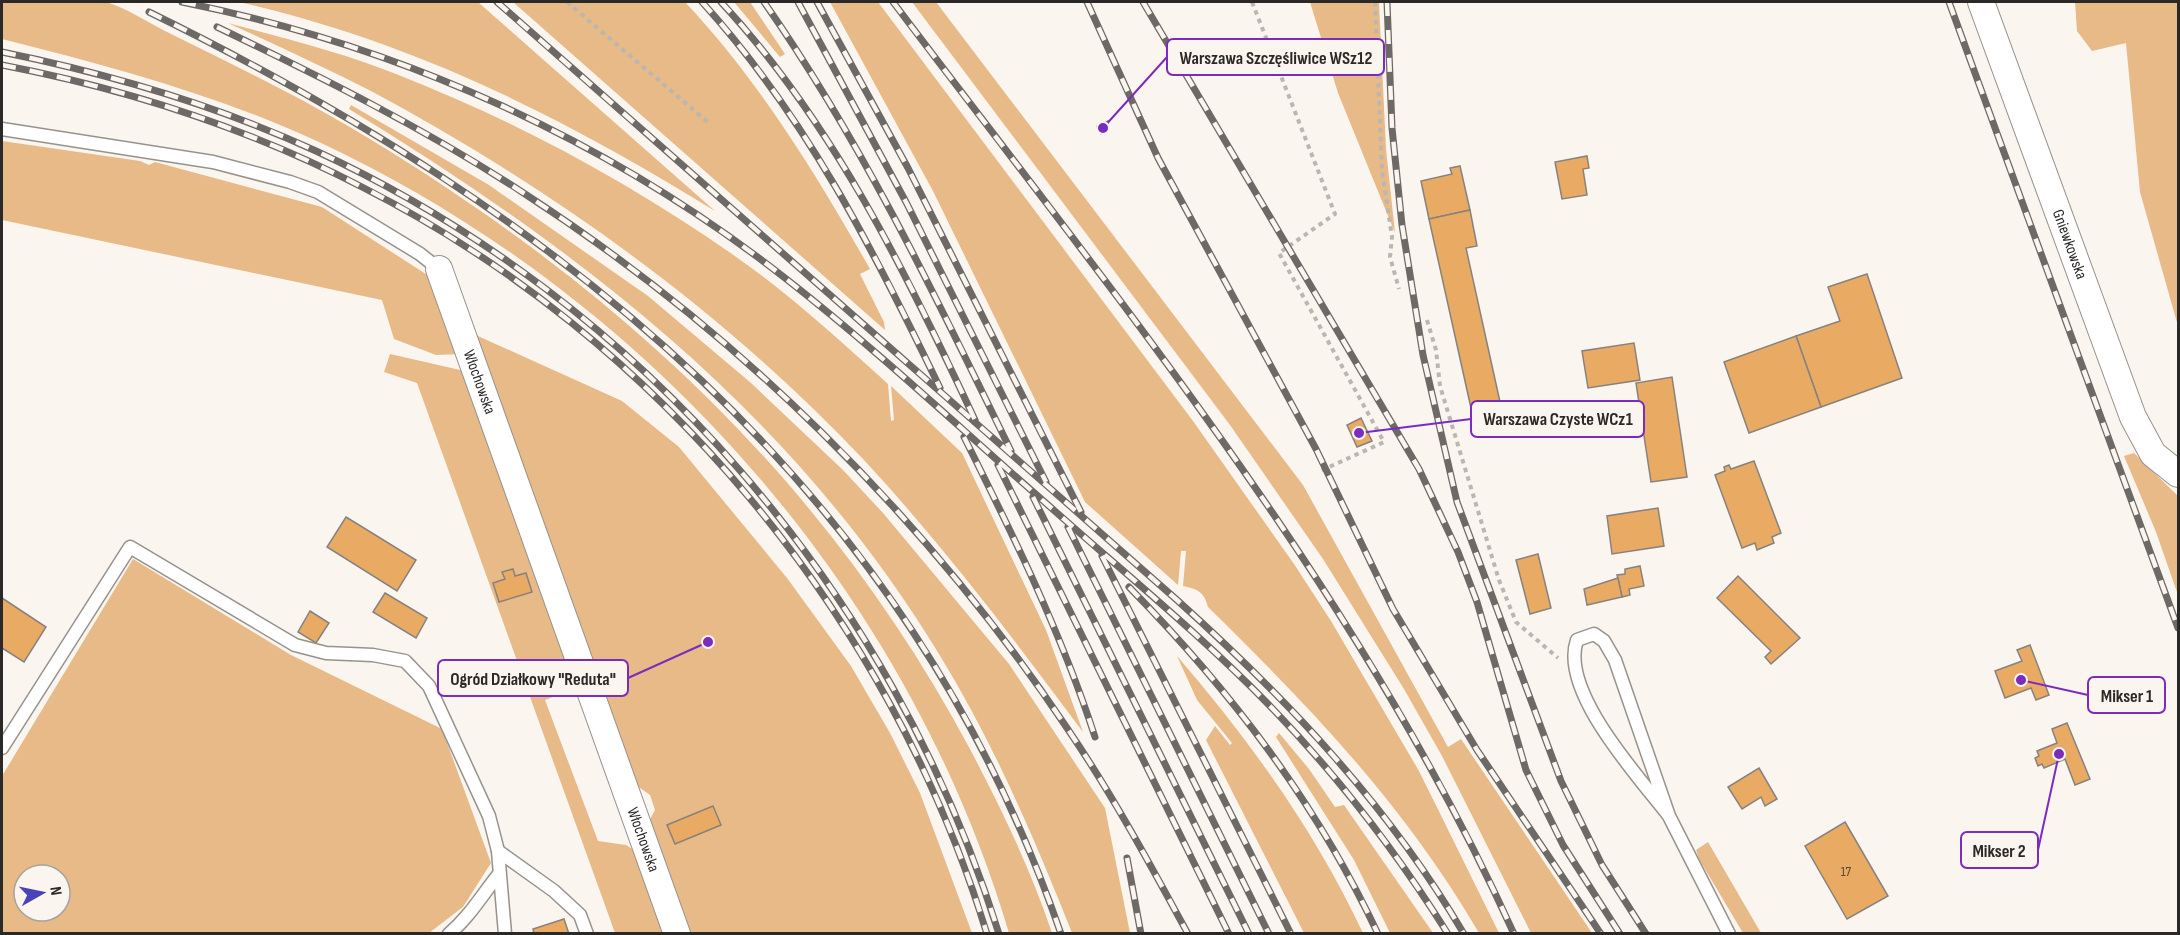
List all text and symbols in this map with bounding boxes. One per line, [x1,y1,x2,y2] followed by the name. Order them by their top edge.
[1167,39,1384,75] callout: Warszawa Szczęśliwice WSz12
[1180,48,1373,69] text: Warszawa Szczęśliwice WSz12
[2048,207,2091,282] street label: Gniewkowska
[459,347,500,417] street label: Włochowska
[1471,401,1644,437] callout: Warszawa Czyste WCz1
[1483,409,1633,430] text: Warszawa Czyste WCz1
[438,660,628,696] callout: Ogród Działkowy "Reduta"
[450,669,616,690] text: Ogród Działkowy "Reduta"
[2088,677,2165,713] callout: Mikser 1
[2101,686,2153,707] text: Mikser 1
[623,805,663,874] street label: Włochowska
[1961,832,2038,868] callout: Mikser 2
[1972,841,2026,862] text: Mikser 2
[12,863,72,923] north arrow
[1841,863,1852,880] house number: 17
[45,885,65,897] text: N

